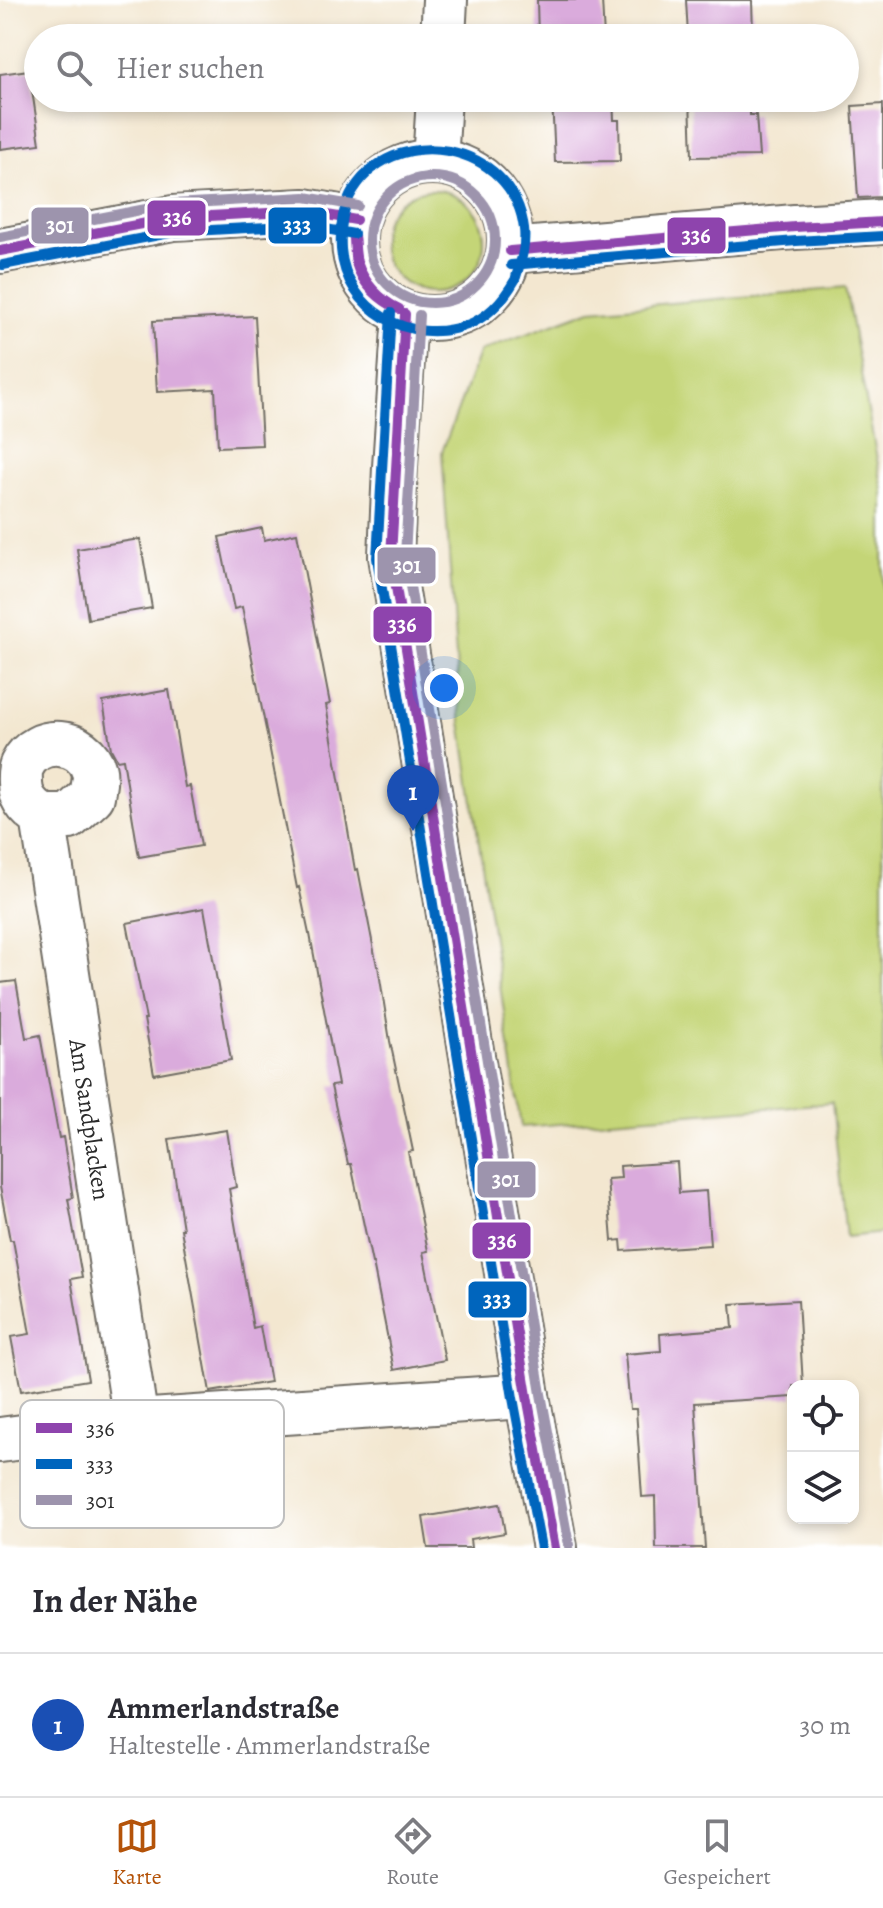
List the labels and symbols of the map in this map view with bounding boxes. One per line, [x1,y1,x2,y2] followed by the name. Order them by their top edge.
[146,199,207,237] line badge: 336
[162,203,192,233] text: 336
[30,206,90,245] line badge: 301
[267,206,328,245] line badge: 333
[46,211,74,241] text: 301
[283,211,311,241] text: 333
[666,216,727,255] line badge: 336
[681,221,711,251] text: 336
[376,546,437,585] line badge: 301
[393,551,421,581] text: 301
[372,605,433,644] line badge: 336
[387,610,417,640] text: 336
[424,668,464,708] your location
[387,765,439,831] pin: 1
[61,1035,118,1203] street label: Am Sandplacken
[476,1160,537,1199] line badge: 301
[492,1165,520,1195] text: 301
[471,1221,532,1260] line badge: 336
[487,1226,517,1256] text: 336
[467,1280,528,1319] line badge: 333
[483,1285,511,1315] text: 333
[20,1400,284,1528] legend
[86,1414,114,1444] text: 336
[86,1450,113,1480] text: 333
[86,1486,114,1516] text: 301

